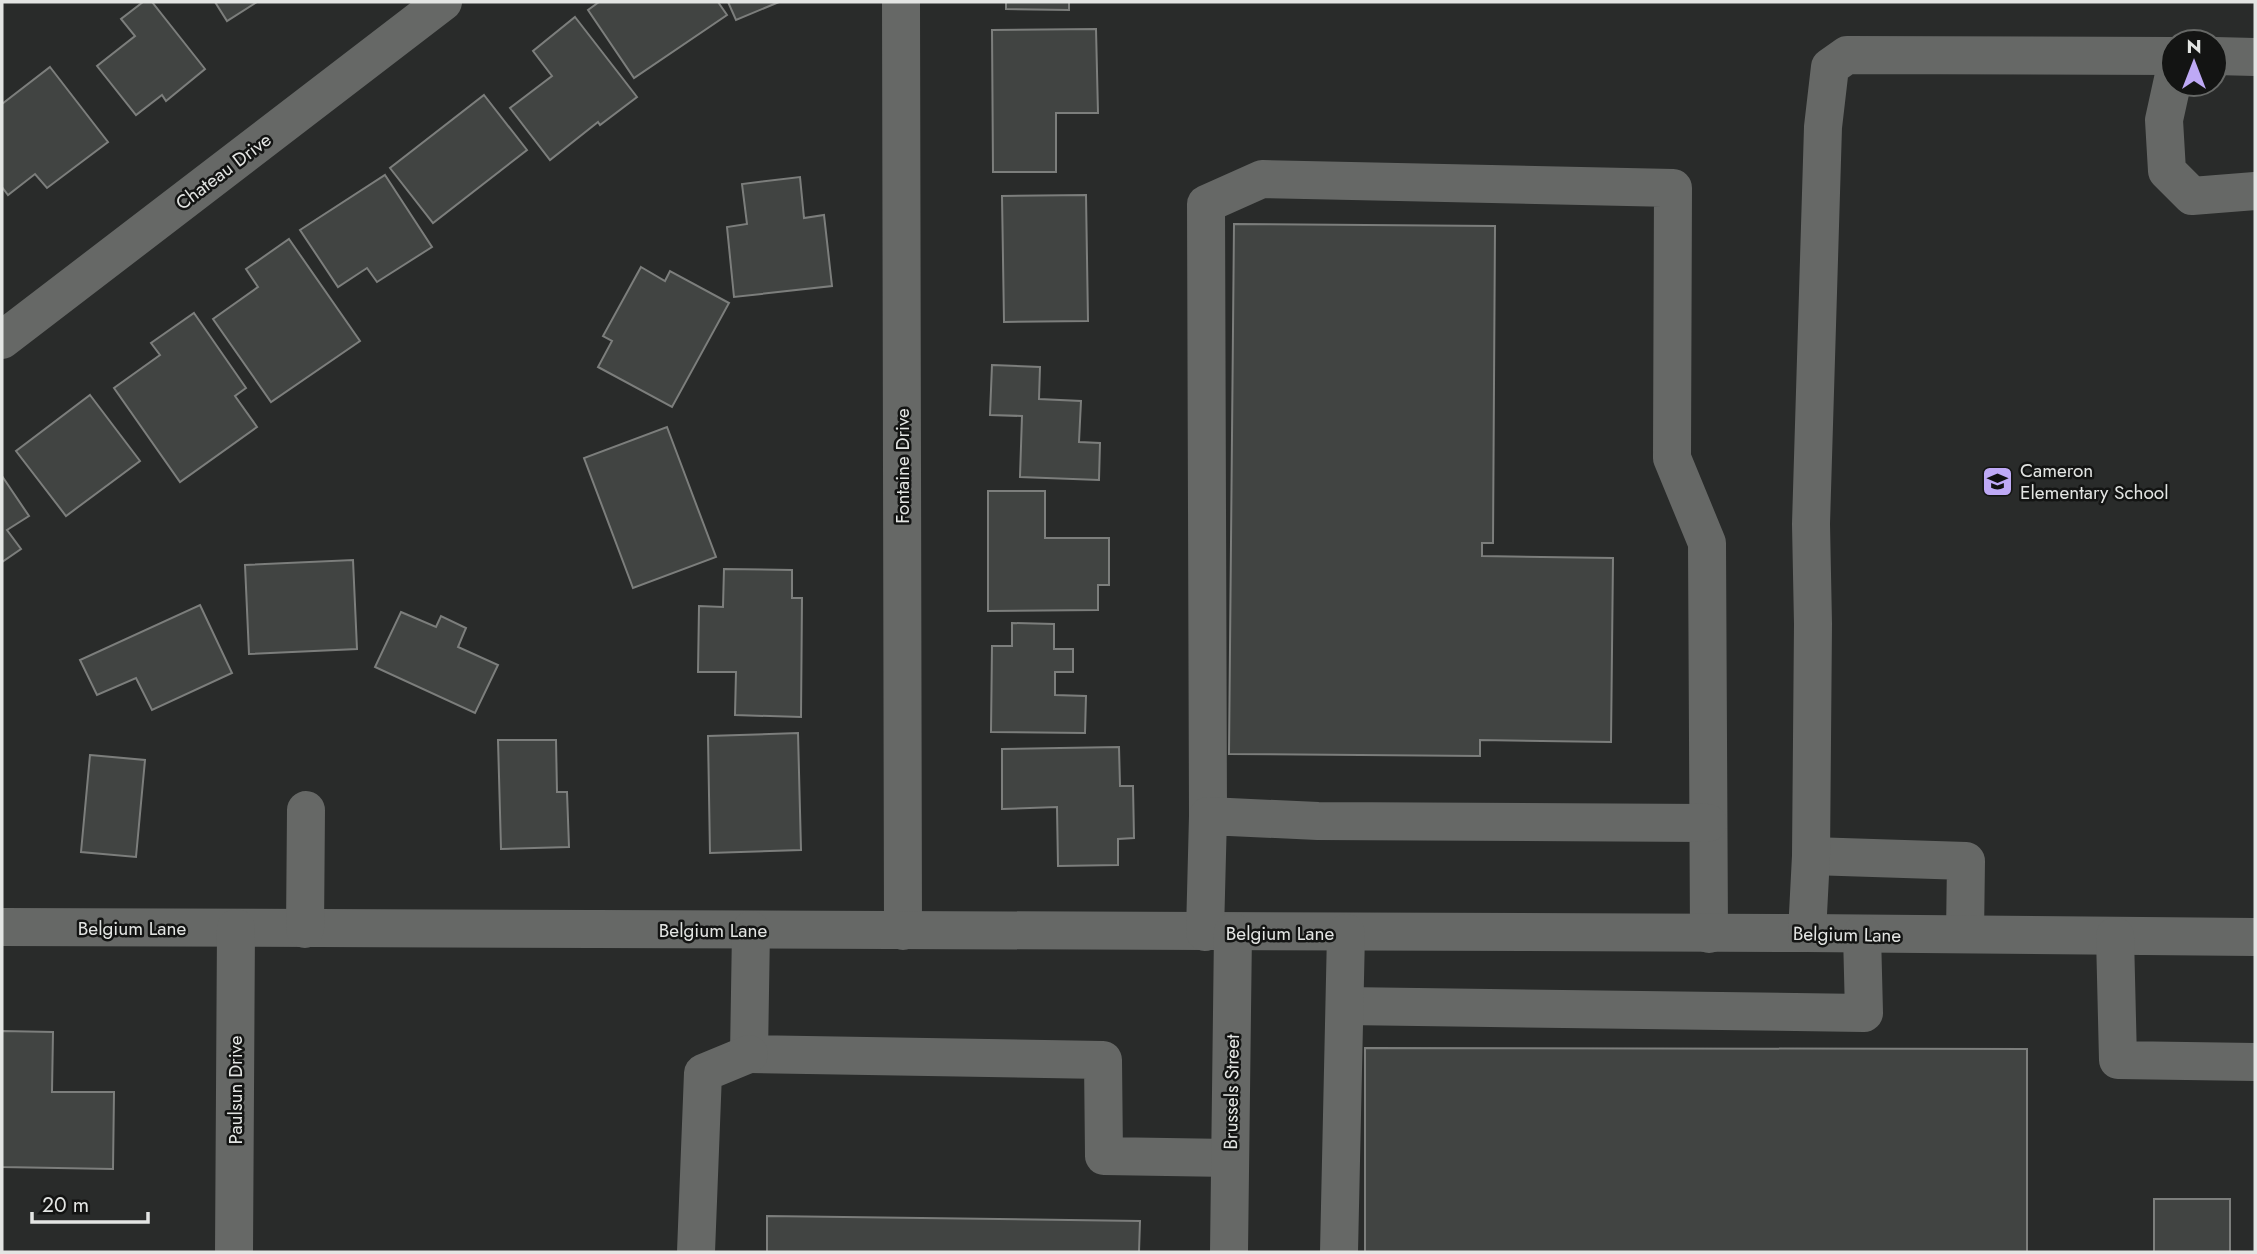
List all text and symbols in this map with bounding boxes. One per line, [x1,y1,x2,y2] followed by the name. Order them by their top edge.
[2159,28,2229,98] north arrow
[2186,33,2202,60] text: N
[170,126,277,216] street label: Chateau Drive
[889,408,916,524] street label: Fontaine Drive
[2020,457,2169,506] place label: Cameron Elementary School
[1980,464,2014,498] school or university icon: Cameron Elementary School
[78,915,186,942] street label: Belgium Lane
[659,917,767,944] street label: Belgium Lane
[1226,920,1334,947] street label: Belgium Lane
[1793,920,1902,949] street label: Belgium Lane
[1217,1034,1246,1150] street label: Brussels Street
[222,1035,249,1144] street label: Paulsun Drive
[32,1180,147,1224] scale bar
[42,1190,89,1220] text: 20 m

